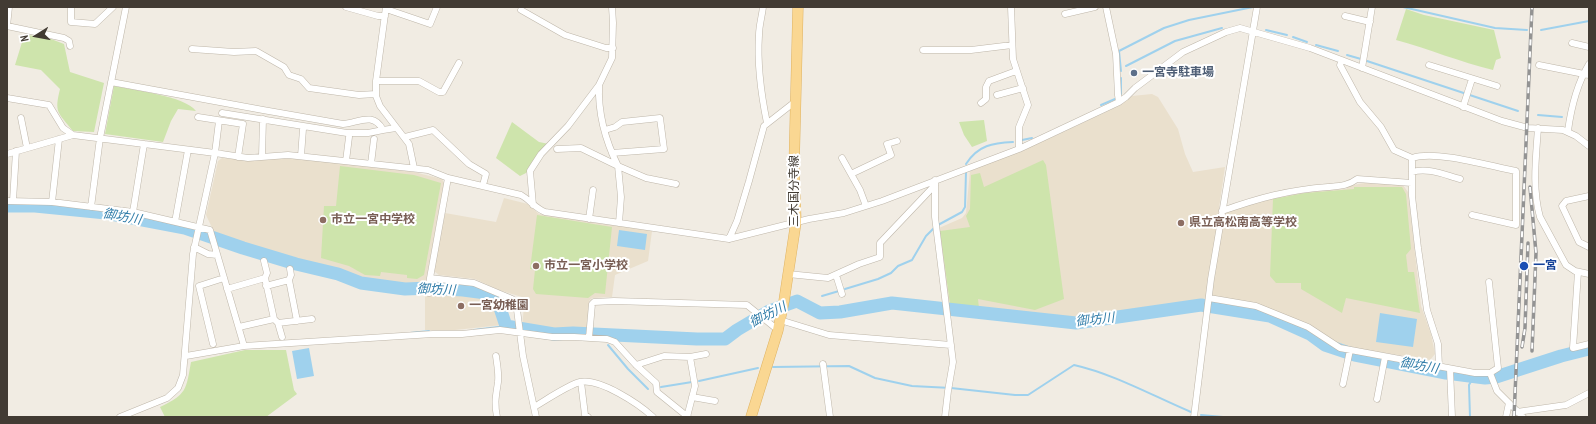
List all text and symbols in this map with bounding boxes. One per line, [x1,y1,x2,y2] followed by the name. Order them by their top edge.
[16,16,56,56] north arrow
[17,34,32,43] text: N
[1142,66,1214,80] place label: 一宮寺駐車場
[1129,68,1139,78] marker: 一宮寺駐車場
[788,155,802,227] street label: 三木国分寺線
[101,206,143,228] water label: 御坊川
[331,213,415,227] place label: 市立一宮中学校
[318,215,328,225] marker: 市立一宮中学校
[1189,216,1297,230] place label: 県立高松南高等学校
[1176,218,1186,228] marker: 県立高松南高等学校
[544,259,628,273] place label: 市立一宮小学校
[1533,259,1557,273] place label: 一宮
[1518,260,1530,272] marker: 一宮
[531,261,541,271] marker: 市立一宮小学校
[416,282,456,298] water label: 御坊川
[469,299,529,313] place label: 一宮幼稚園
[747,299,789,331] water label: 御坊川
[456,301,466,311] marker: 一宮幼稚園
[1075,310,1115,330] water label: 御坊川
[1398,355,1440,377] water label: 御坊川

